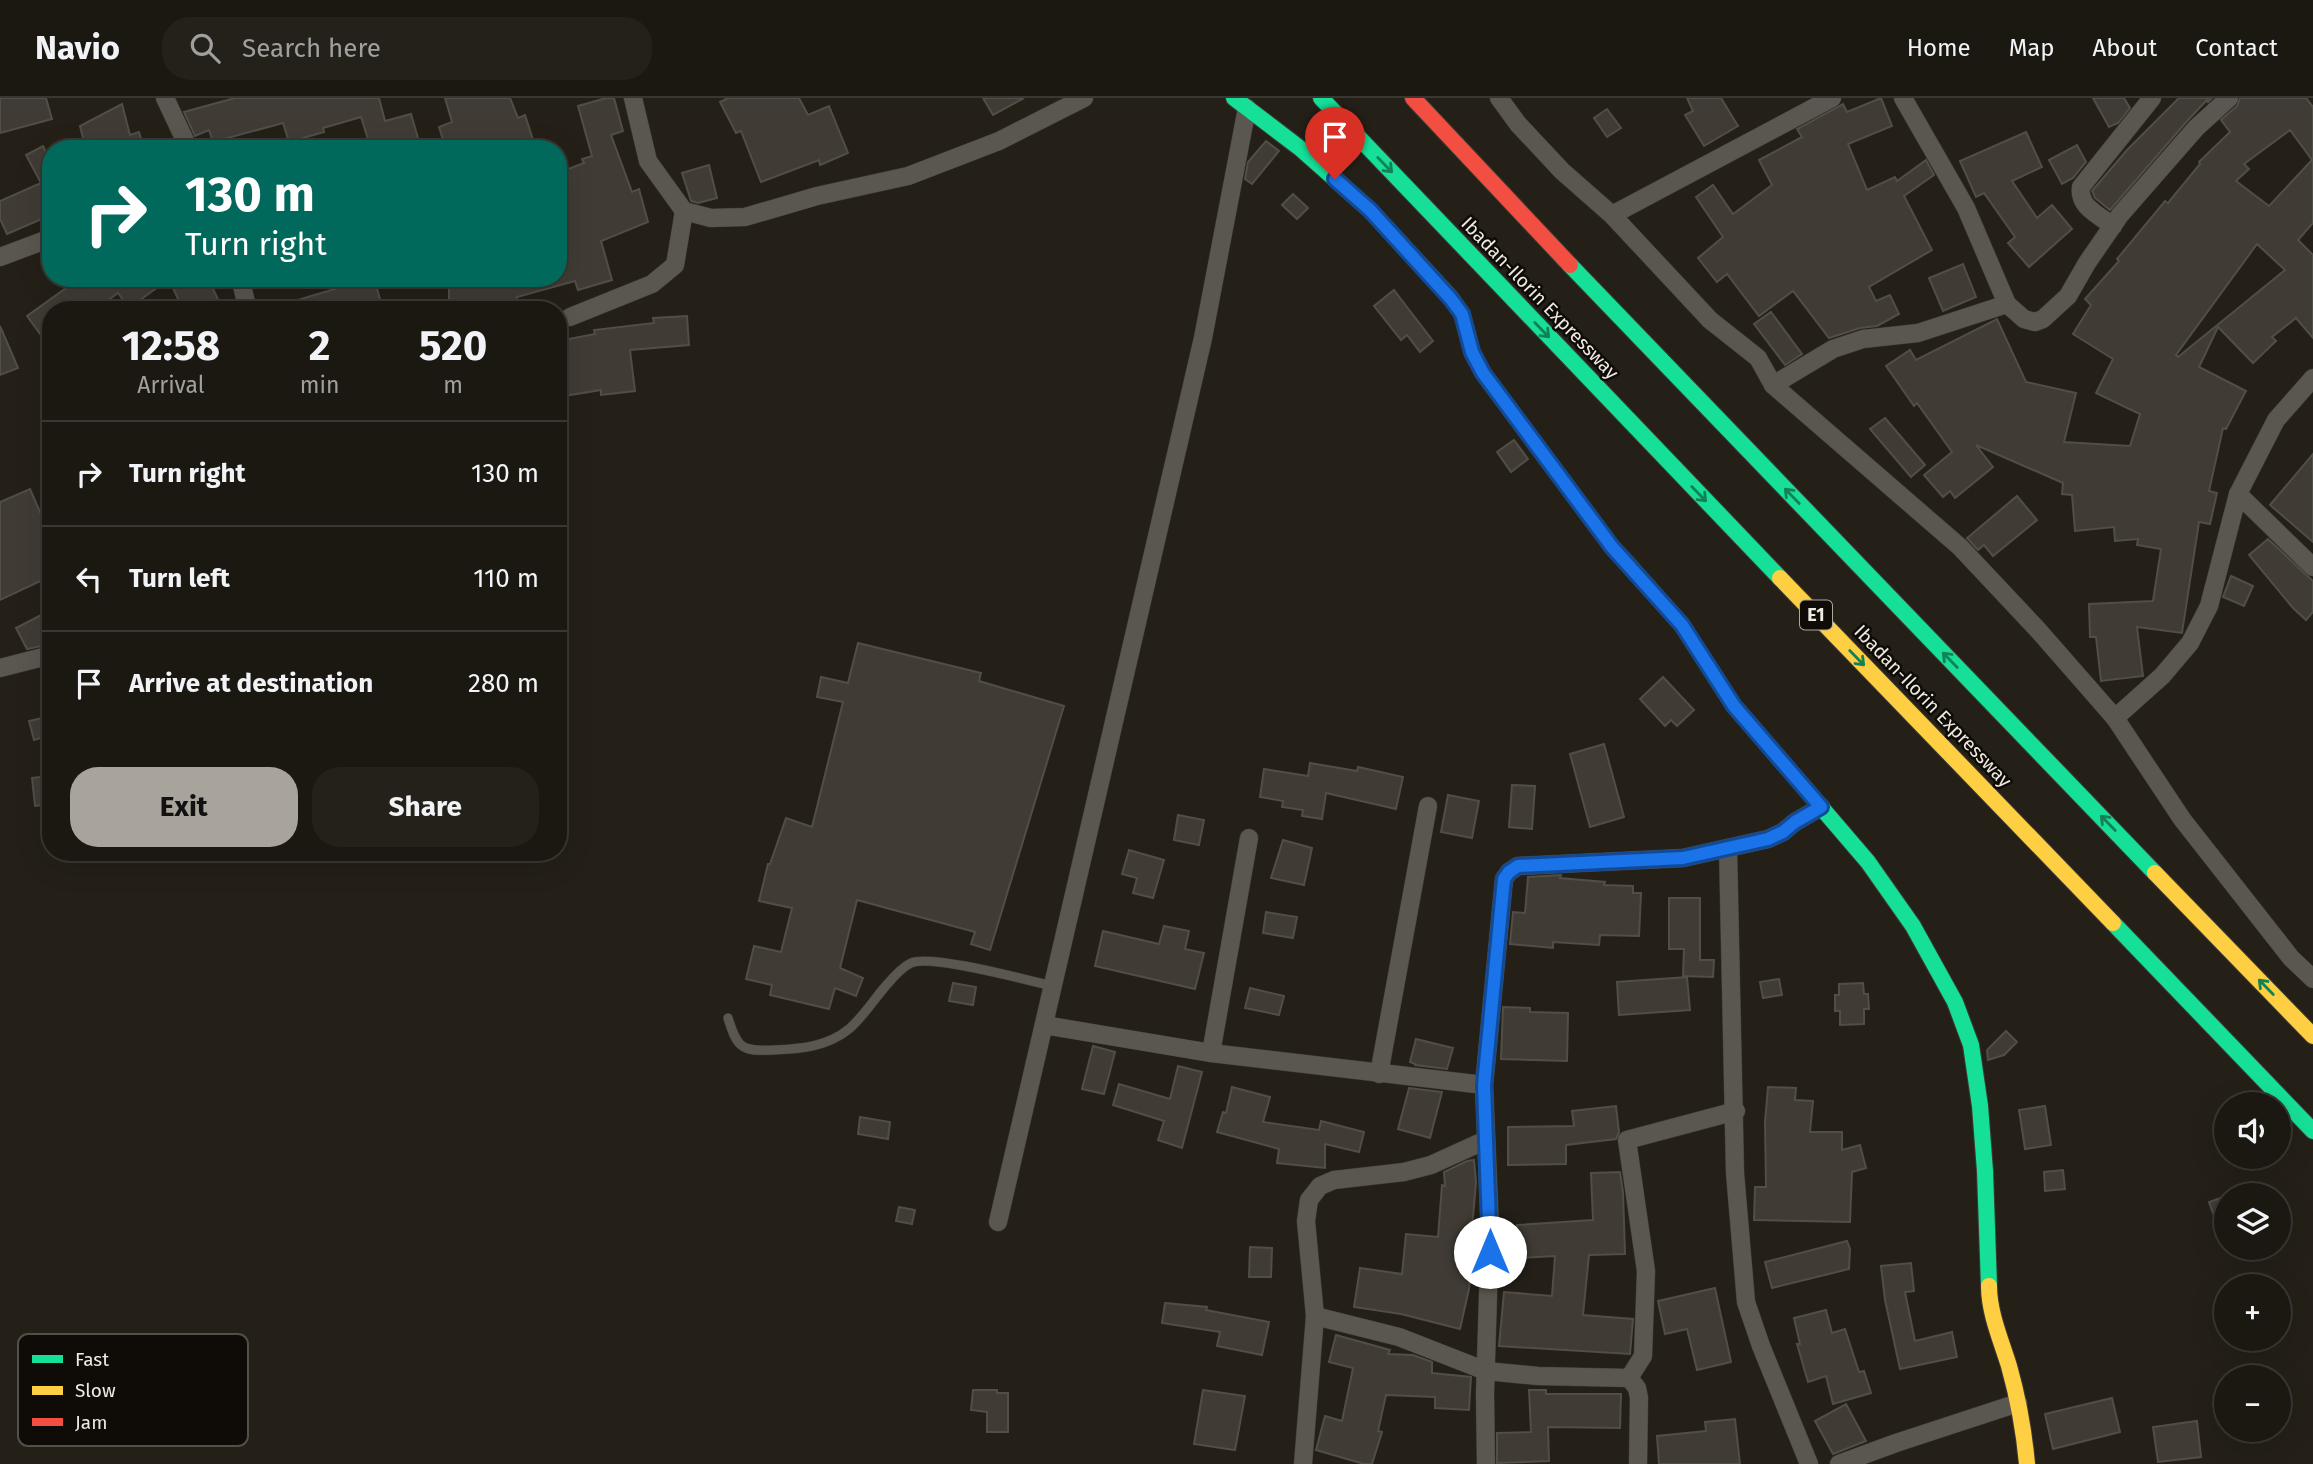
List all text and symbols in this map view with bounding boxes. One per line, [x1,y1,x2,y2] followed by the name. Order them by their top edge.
[162,17,652,80] search box
[35,28,120,68] text: Navio
[186,29,224,67] icon: search
[242,33,381,64] text: Search here
[1907,34,1971,62] text: Home
[2009,34,2055,62] text: Map
[2093,34,2157,62] text: About
[2195,34,2278,62] text: Contact
[1305,107,1365,179] pin
[1316,118,1354,156] icon: arrive
[1376,156,1393,173] one-way arrow
[185,165,315,224] text: 130 m
[70,168,161,259] icon: right
[1457,212,1624,384] street label: Ibadan-Ilorin Expressway
[185,225,327,263] text: Turn right
[122,321,220,371] text: 12:58
[309,321,331,371] text: 2
[419,321,487,371] text: 520
[1533,321,1550,338] one-way arrow
[137,371,205,399] text: Arrival
[300,371,339,399] text: min
[443,371,463,399] text: m
[70,455,108,493] icon: right
[129,458,246,489] text: Turn right
[471,458,539,489] text: 130 m
[1691,485,1707,503] one-way arrow
[1783,488,1800,505] one-way arrow
[70,560,108,598] icon: left
[129,563,230,594] text: Turn left
[473,563,539,594] text: 110 m
[1800,601,1832,630] road number: E1
[1850,620,2017,792] street label: Ibadan-Ilorin Expressway
[1848,649,1865,666] one-way arrow
[1941,652,1958,669] one-way arrow
[70,665,108,703] icon: arrive
[129,668,373,699] text: Arrive at destination
[468,668,539,699] text: 280 m
[70,767,298,847] button: Exit
[312,767,539,847] button: Share
[2099,815,2116,832] one-way arrow
[2257,979,2274,996] one-way arrow
[2214,1092,2291,1442] map controls
[2214,1092,2291,1169] button: sound
[2214,1183,2291,1260] button: layers
[1453,1215,1527,1289] position arrow
[2214,1274,2291,1351] button: +
[18,1334,248,1446] legend
[75,1348,109,1371] text: Fast
[2214,1365,2291,1442] button: −
[75,1379,116,1402] text: Slow
[75,1411,107,1434] text: Jam

